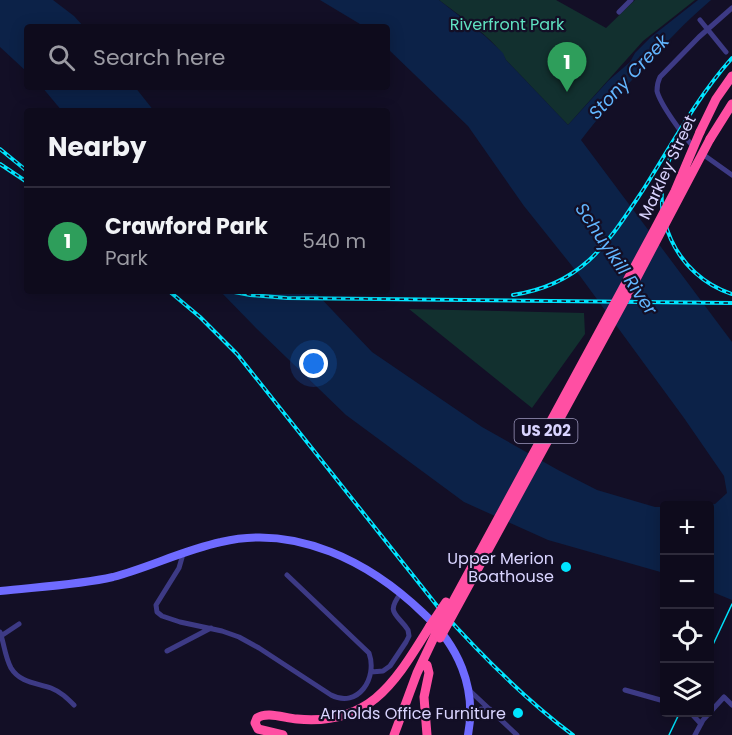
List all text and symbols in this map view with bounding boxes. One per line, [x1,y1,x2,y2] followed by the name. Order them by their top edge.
[450,13,565,36] park label: Riverfront Park
[24,24,390,90] search box
[583,28,675,125] water label: Stony Creek
[45,41,78,74] icon: search
[93,42,226,73] text: Search here
[548,42,586,92] pin: 1
[633,111,702,223] street label: Markley Street
[48,129,146,165] text: Nearby
[570,198,664,321] water label: Schuylkill River
[105,211,268,242] text: Crawford Park
[64,227,71,255] text: 1
[302,227,366,255] text: 540 m
[105,244,148,272] text: Park
[299,349,328,378] your location
[514,419,578,443] road number: US 202
[660,501,714,717] map controls
[660,501,714,555] button: +
[447,547,554,588] place label: Upper Merion Boathouse
[660,555,714,609] button: −
[559,560,573,574] marker: Upper Merion Boathouse
[660,609,714,663] button: locate
[660,663,714,717] button: layers
[320,702,506,725] place label: Arnolds Office Furniture
[511,706,525,720] marker: Arnolds Office Furniture

